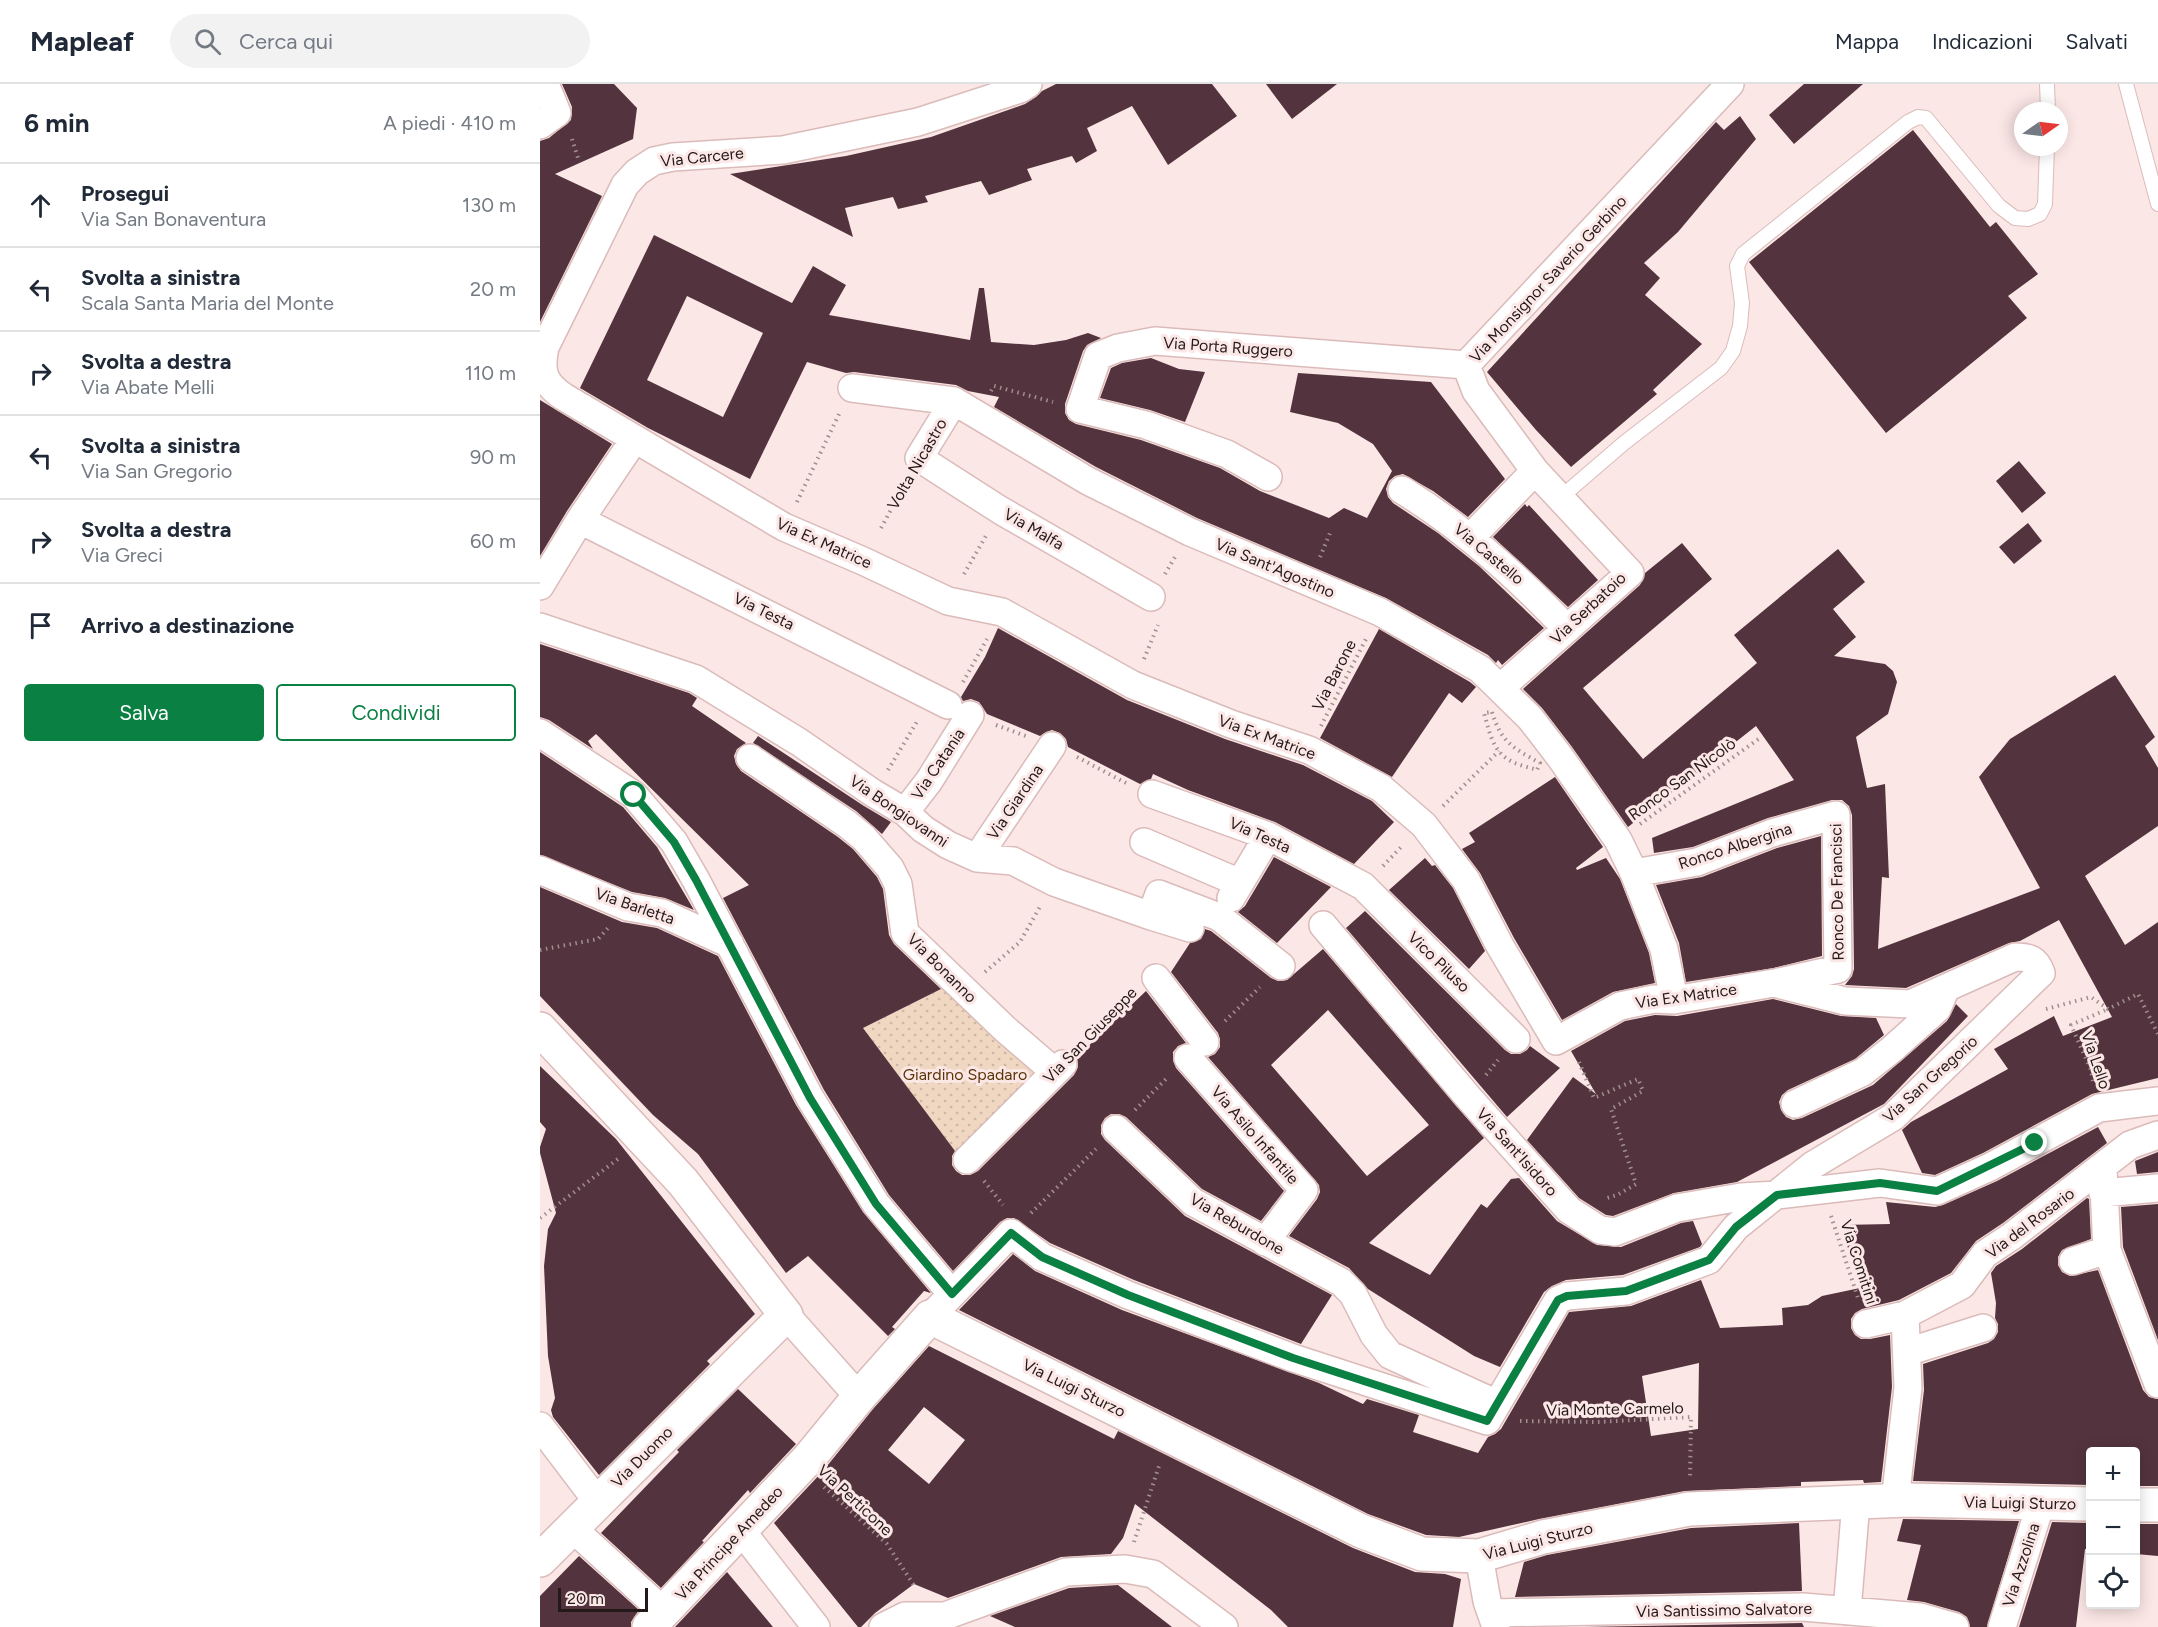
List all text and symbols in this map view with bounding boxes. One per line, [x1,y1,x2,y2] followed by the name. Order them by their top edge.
[170,14,590,68] search box
[30,24,134,58] text: Mapleaf
[191,25,224,58] icon: search
[239,28,333,55] text: Cerca qui
[1835,29,1899,54] text: Mappa
[1932,29,2033,54] text: Indicazioni
[2066,29,2128,54] text: Salvati
[2014,102,2068,156] north arrow
[24,107,90,139] text: 6 min
[383,111,516,135] text: A piedi · 410 m
[659,143,745,171] street label: Via Carcere
[81,180,169,207] text: Prosegui
[24,189,57,222] icon: ahead
[1466,192,1630,366] street label: Via Monsignor Saverio Gerbino
[462,193,516,217] text: 130 m
[81,207,266,231] text: Via San Bonaventura
[81,264,240,291] text: Svolta a sinistra
[24,273,57,306] icon: left
[470,277,516,301] text: 20 m
[81,291,334,315] text: Scala Santa Maria del Monte
[1163,333,1293,361] street label: Via Porta Ruggero
[81,348,231,375] text: Svolta a destra
[24,357,57,390] icon: right
[465,361,516,385] text: 110 m
[81,375,215,399] text: Via Abate Melli
[883,415,951,513] street label: Volta Nicastro
[81,432,240,459] text: Svolta a sinistra
[24,441,57,474] icon: left
[470,445,516,469] text: 90 m
[81,459,232,483] text: Via San Gregorio
[1001,504,1067,554] street label: Via Malfa
[773,514,875,573] street label: Via Ex Matrice
[81,516,231,543] text: Svolta a destra
[1450,519,1528,589] street label: Via Castello
[24,525,57,558] icon: right
[470,529,516,553] text: 60 m
[1212,534,1338,602] street label: Via Sant'Agostino
[81,543,163,567] text: Via Greci
[1546,568,1630,648] street label: Via Serbatoio
[731,588,797,634] street label: Via Testa
[24,609,57,642] icon: arrive
[81,612,294,639] text: Arrivo a destinazione
[1308,636,1360,714] street label: Via Barone
[24,684,264,741] button: Salva
[276,684,516,741] button: Condividi
[1216,711,1319,763] street label: Via Ex Matrice
[907,725,969,803] street label: Via Catania
[1625,734,1739,824] street label: Ronco San Nicolò
[983,761,1047,843] street label: Via Giardina
[846,771,952,851] street label: Via Bongiovanni
[620,781,646,807] route start
[1226,813,1294,857] street label: Via Testa
[1676,819,1794,873] street label: Ronco Albergina
[1826,823,1848,961] street label: Ronco De Francisci
[593,884,677,928] street label: Via Barletta
[1404,928,1474,996] street label: Vico Piluso
[903,929,981,1007] street label: Via Bonanno
[1634,979,1738,1013] street label: Via Ex Matrice
[1039,983,1141,1087] street label: Via San Giuseppe
[2077,1028,2115,1092] street label: Via Lello
[1879,1031,1981,1127] street label: Via San Gregorio
[903,1065,1027,1084] park label: Giardino Spadaro
[1207,1082,1303,1188] street label: Via Asilo Infantile
[1472,1104,1562,1200] street label: Via Sant'Isidoro
[2021,1129,2047,1155] route end
[1982,1184,2078,1262] street label: Via del Rosario
[1186,1189,1288,1259] street label: Via Reburdone
[1836,1217,1882,1307] street label: Via Comitini
[1019,1355,1129,1421] street label: Via Luigi Sturzo
[1546,1398,1684,1420] street label: Via Monte Carmelo
[607,1422,677,1492] street label: Via Duomo
[2086,1447,2140,1609] map controls
[2086,1447,2140,1501] button: +
[814,1460,897,1540] street label: Via Perticone
[671,1482,787,1604] street label: Via Principe Amedeo
[1964,1493,2076,1513] street label: Via Luigi Sturzo
[2086,1501,2140,1555] button: −
[1481,1518,1595,1564] street label: Via Luigi Sturzo
[1999,1521,2043,1609] street label: Via Azzolina
[2086,1555,2140,1609] button: locate
[558,1585,648,1612] scale bar
[567,1589,604,1608] text: 20 m
[1636,1599,1813,1621] street label: Via Santissimo Salvatore

